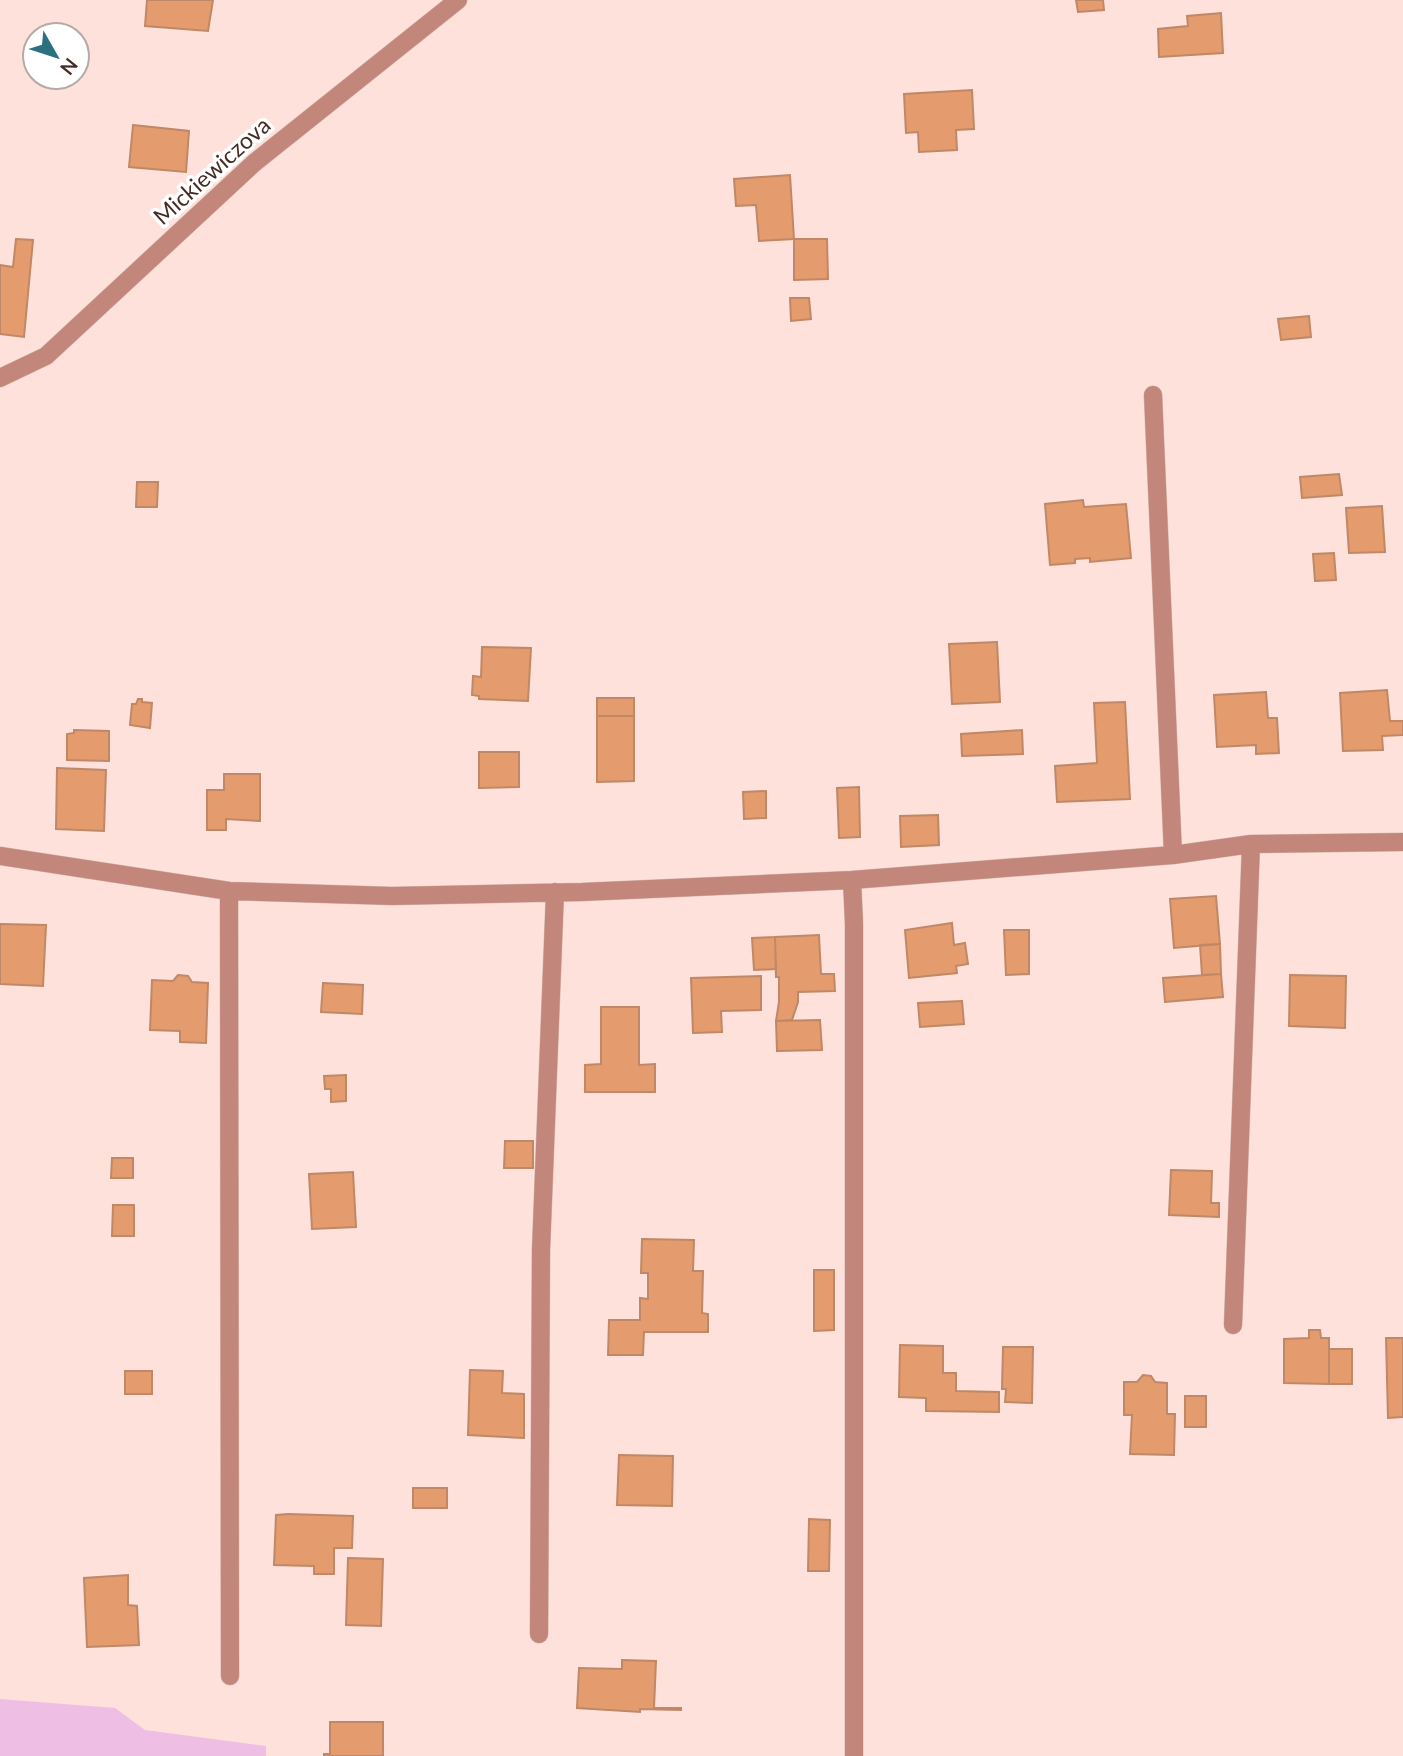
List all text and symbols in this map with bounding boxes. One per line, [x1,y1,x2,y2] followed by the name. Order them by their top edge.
[21,21,91,91] north arrow
[56,54,83,80] text: N
[147,111,275,230] street label: Mickiewiczova

